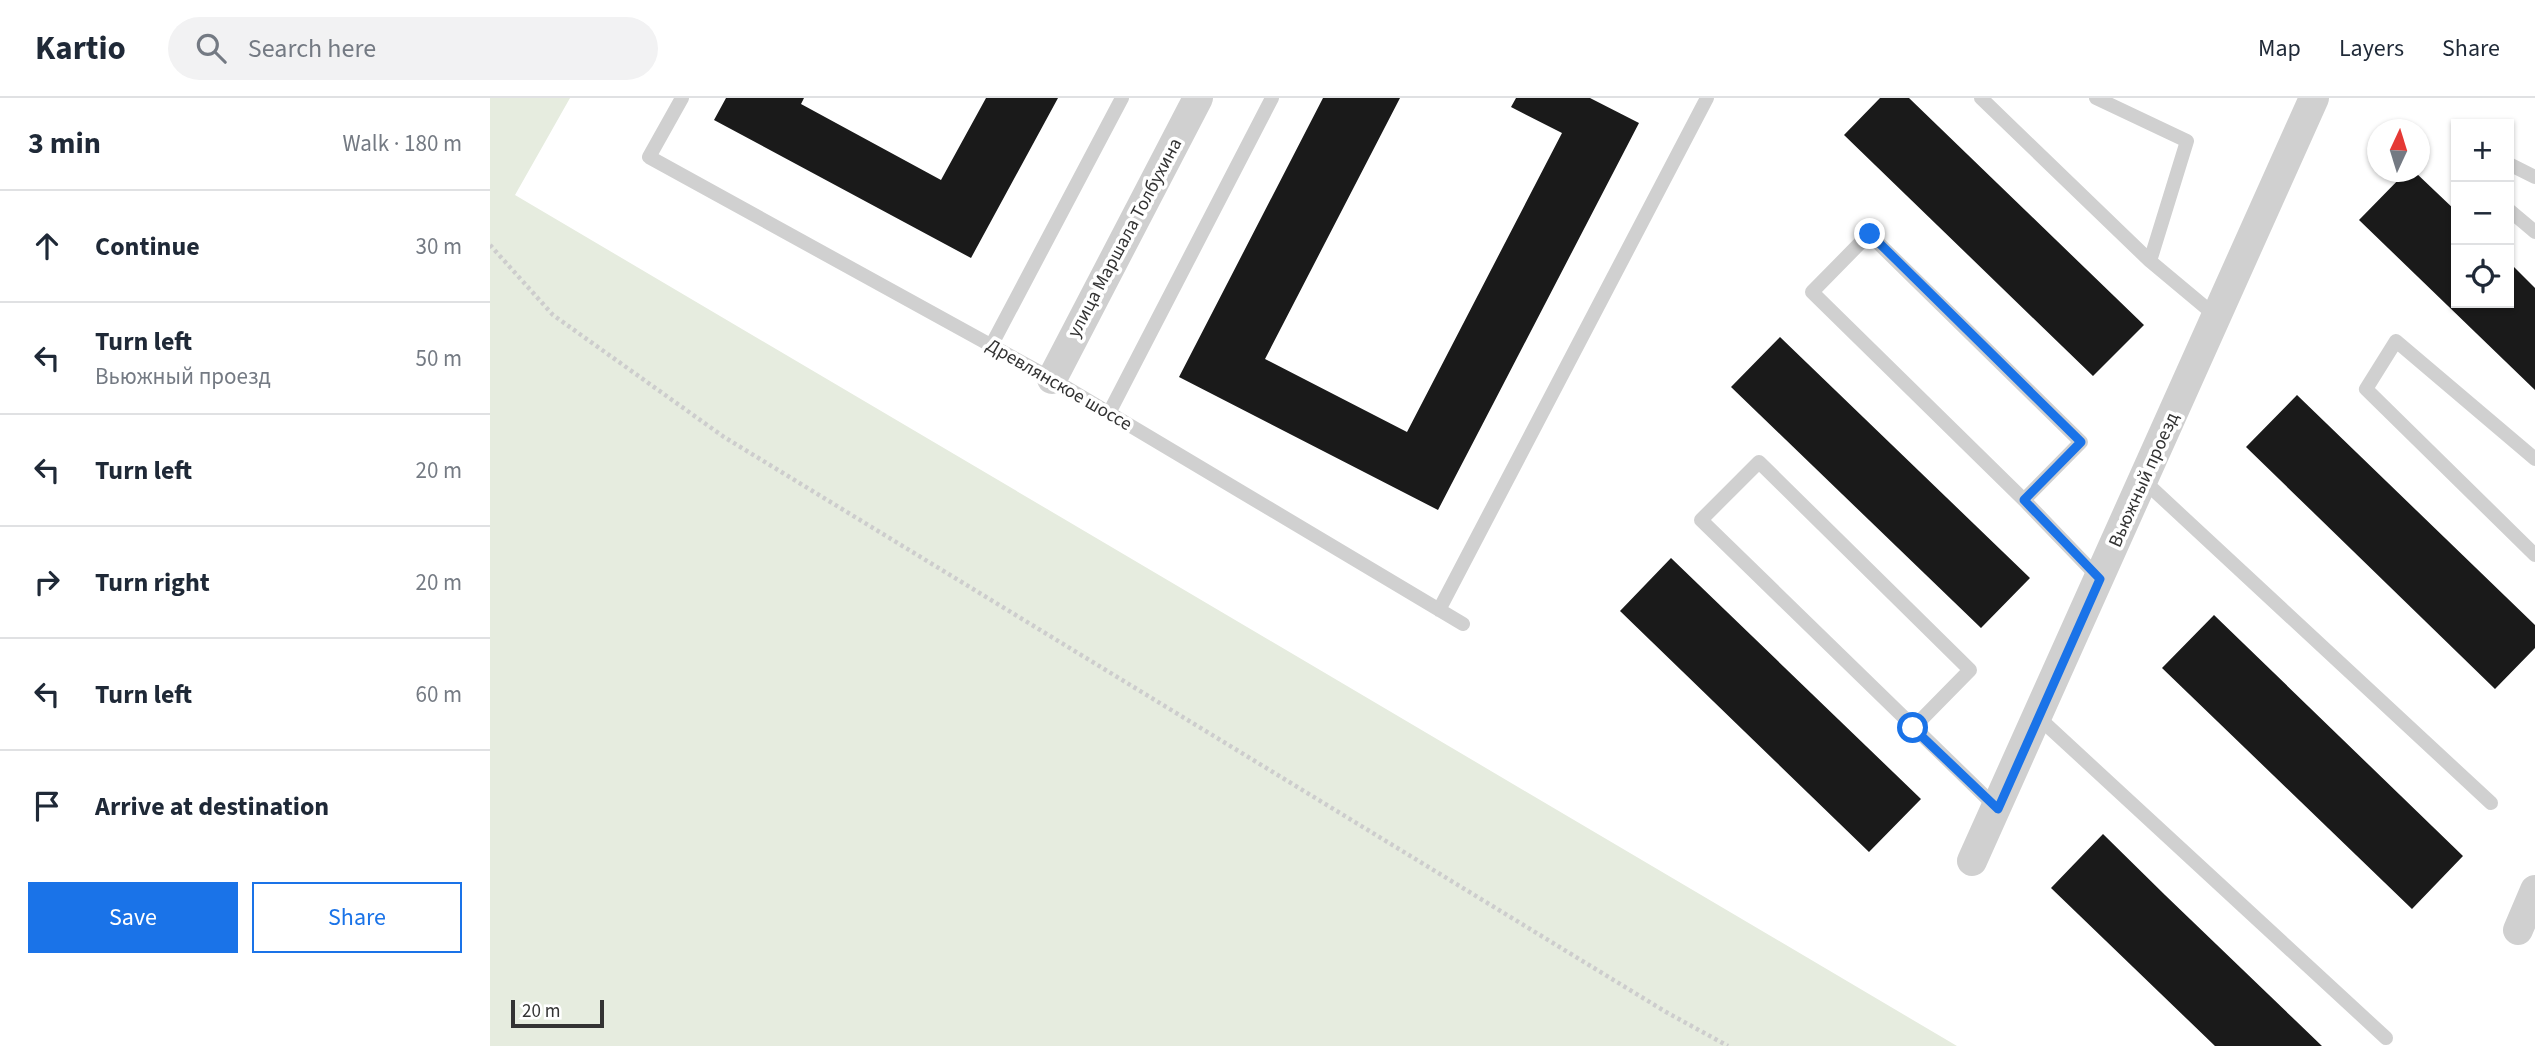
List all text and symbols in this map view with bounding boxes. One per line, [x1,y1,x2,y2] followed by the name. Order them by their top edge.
[168,17,658,80] search box
[35,25,126,72] text: Kartio
[192,29,230,67] icon: search
[248,30,376,67] text: Search here
[2258,31,2301,66] text: Map
[2339,31,2404,66] text: Layers
[2442,31,2500,66] text: Share
[2367,119,2430,182] north arrow
[2451,119,2514,308] map controls
[2451,119,2514,182] button: +
[28,122,101,165] text: 3 min
[343,127,462,160] text: Walk · 180 m
[1061,133,1189,343] street label: улица Маршала Толбухина
[2451,182,2514,245] button: −
[1854,218,1885,249] route end
[28,227,66,265] icon: ahead
[95,228,200,265] text: Continue
[415,230,462,263] text: 30 m
[2451,245,2514,308] button: locate
[95,323,192,360] text: Turn left
[981,332,1137,438] street label: Древлянское шоссе
[28,339,66,377] icon: left
[415,342,462,375] text: 50 m
[95,360,271,393] text: Вьюжный проезд
[2102,408,2186,552] street label: Вьюжный проезд
[28,451,66,489] icon: left
[95,452,192,489] text: Turn left
[415,454,462,487] text: 20 m
[28,563,66,601] icon: right
[95,564,210,601] text: Turn right
[415,566,462,599] text: 20 m
[28,675,66,713] icon: left
[95,676,192,713] text: Turn left
[415,678,462,711] text: 60 m
[1897,712,1928,743] route start
[28,787,66,825] icon: arrive
[95,788,329,825] text: Arrive at destination
[28,882,238,953] button: Save
[252,882,462,953] button: Share
[511,997,604,1029] scale bar
[522,998,560,1025] text: 20 m

